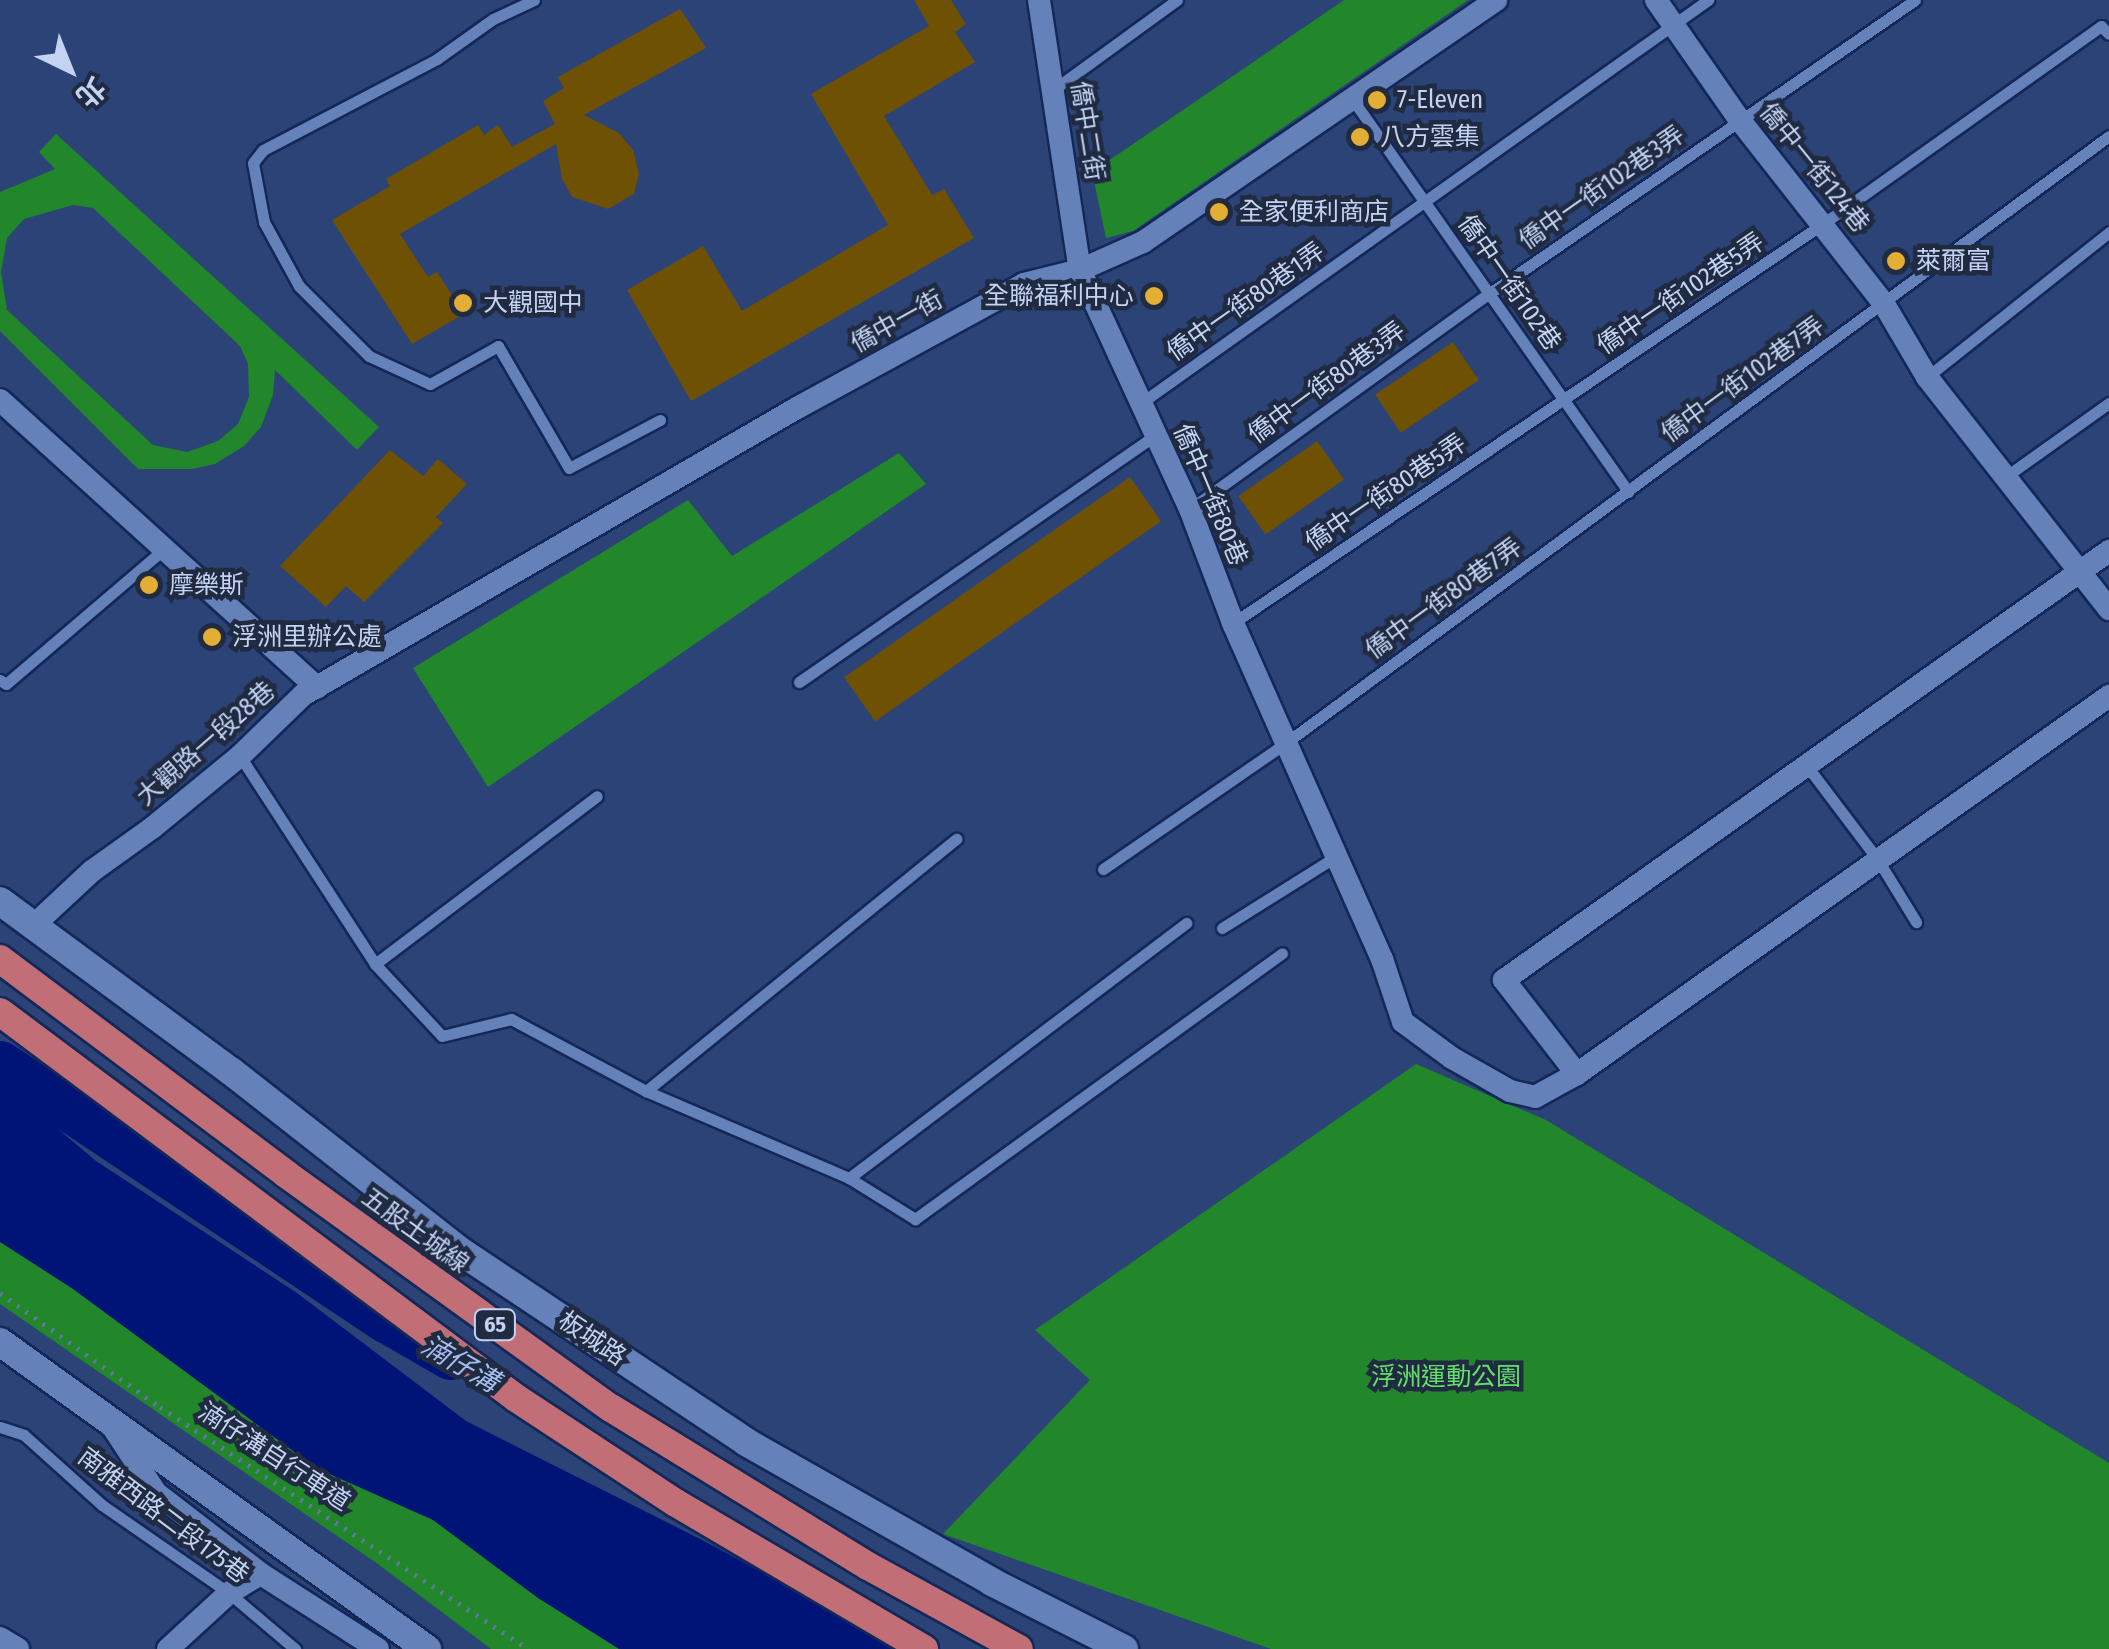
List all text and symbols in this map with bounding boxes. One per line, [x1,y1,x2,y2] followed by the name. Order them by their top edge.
[20,20,120,120] north arrow
[69,71,112,114] text: 北
[1064,79,1110,183] street label: 僑中二街
[1397,85,1483,115] place label: 7-Eleven
[1366,89,1388,111] marker: 7-Eleven
[1753,97,1875,239] street label: 僑中一街124巷
[1514,120,1690,256] street label: 僑中一街102巷3弄
[1380,122,1480,152] place label: 八方雲集
[1349,126,1371,148] marker: 八方雲集
[1239,197,1389,227] place label: 全家便利商店
[1208,201,1230,223] marker: 全家便利商店
[1451,209,1567,357] street label: 僑中一街102巷
[1592,227,1770,361] street label: 僑中一街102巷5弄
[1162,237,1330,367] street label: 僑中一街80巷1弄
[1916,246,1991,276] place label: 萊爾富
[1885,250,1907,272] marker: 萊爾富
[984,281,1134,311] place label: 全聯福利中心
[846,285,948,359] street label: 僑中一街
[1143,285,1165,307] marker: 全聯福利中心
[483,288,583,318] place label: 大觀國中
[452,292,474,314] marker: 大觀國中
[1656,311,1830,449] street label: 僑中一街102巷7弄
[1243,316,1411,450] street label: 僑中一街80巷3弄
[1167,420,1253,570] street label: 僑中一街80巷
[1300,428,1472,558] street label: 僑中一街80巷5弄
[1360,532,1528,666] street label: 僑中一街80巷7弄
[169,570,244,600] place label: 摩樂斯
[138,574,160,596] marker: 摩樂斯
[232,622,382,652] place label: 浮洲里辦公處
[201,626,223,648] marker: 浮洲里辦公處
[131,676,281,812] street label: 大觀路一段28巷
[356,1182,474,1280] street label: 五股土城線
[553,1306,631,1372] street label: 板城路
[472,1308,518,1342] road number: 65
[415,1328,505,1400] water label: 湳仔溝
[1371,1362,1521,1392] park label: 浮洲運動公園
[192,1397,356,1517] street label: 湳仔溝自行車道
[72,1442,254,1590] street label: 南雅西路二段175巷

